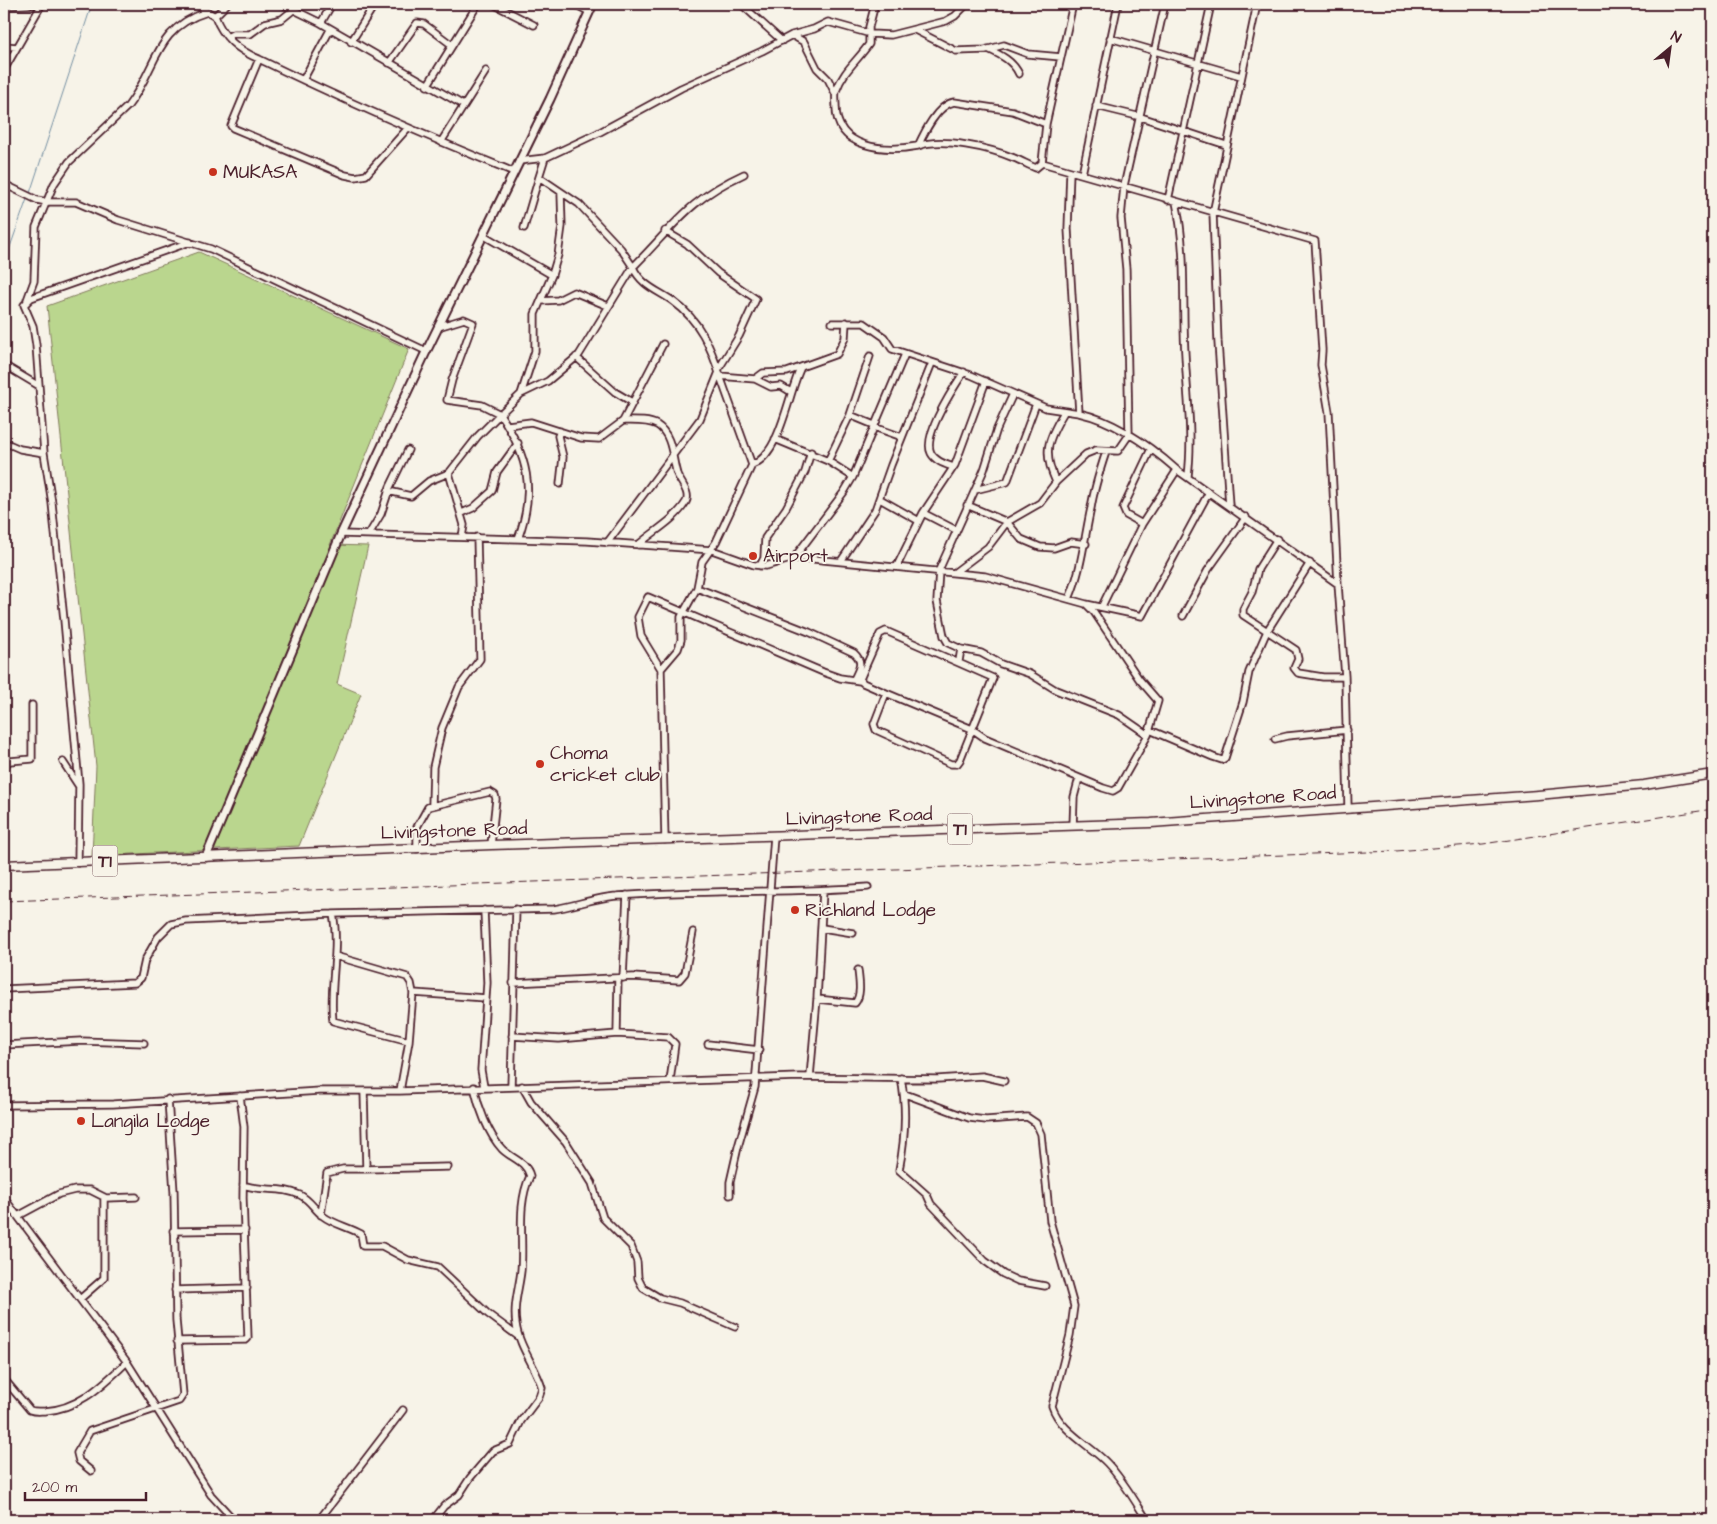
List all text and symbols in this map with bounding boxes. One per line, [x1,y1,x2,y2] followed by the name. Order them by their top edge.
[1644,22,1694,72] north arrow
[1667,27,1685,48] text: N
[223,159,297,186] place label: MUKASA
[207,166,219,178] marker: MUKASA
[763,543,828,570] place label: Airport
[747,550,759,562] marker: Airport
[550,740,660,789] place label: Choma cricket club
[534,758,546,770] marker: Choma cricket club
[1189,779,1338,818] street label: Livingstone Road
[785,801,933,834] street label: Livingstone Road
[948,814,972,844] road number: T1
[380,815,528,848] street label: Livingstone Road
[92,846,118,876] road number: T1
[805,897,936,925] place label: Richland Lodge
[789,904,801,916] marker: Richland Lodge
[91,1108,210,1136] place label: Langila Lodge
[75,1115,87,1127] marker: Langila Lodge
[25,1469,146,1501] scale bar
[32,1477,78,1498] text: 200 m

